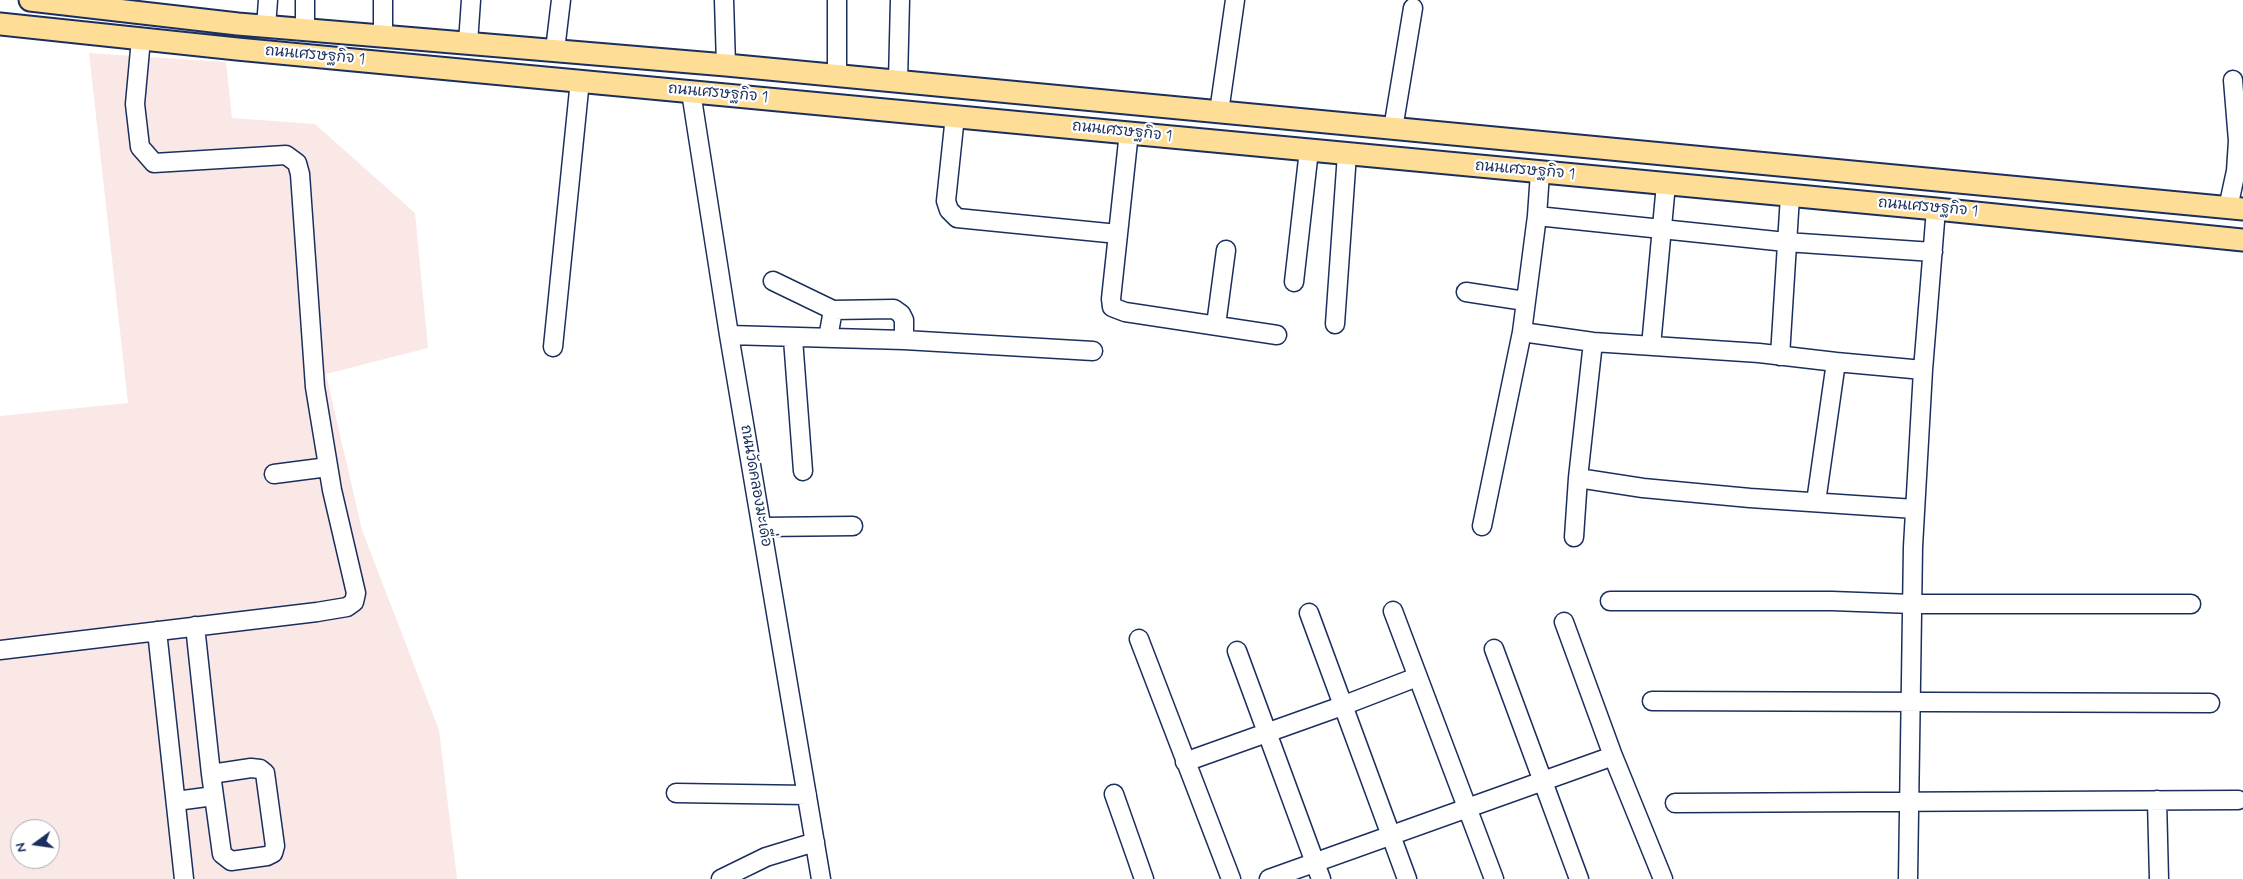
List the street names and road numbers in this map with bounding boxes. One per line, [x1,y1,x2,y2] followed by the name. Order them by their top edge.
[264,43,366,69] street label: ถนนเศรษฐกิจ 1
[667,81,769,107] street label: ถนนเศรษฐกิจ 1
[1071,118,1173,146] street label: ถนนเศรษฐกิจ 1
[1474,158,1576,184] street label: ถนนเศรษฐกิจ 1
[1877,195,1979,221] street label: ถนนเศรษฐกิจ 1
[735,424,775,548] street label: ถนนวัดคลองมะเดื่อ

